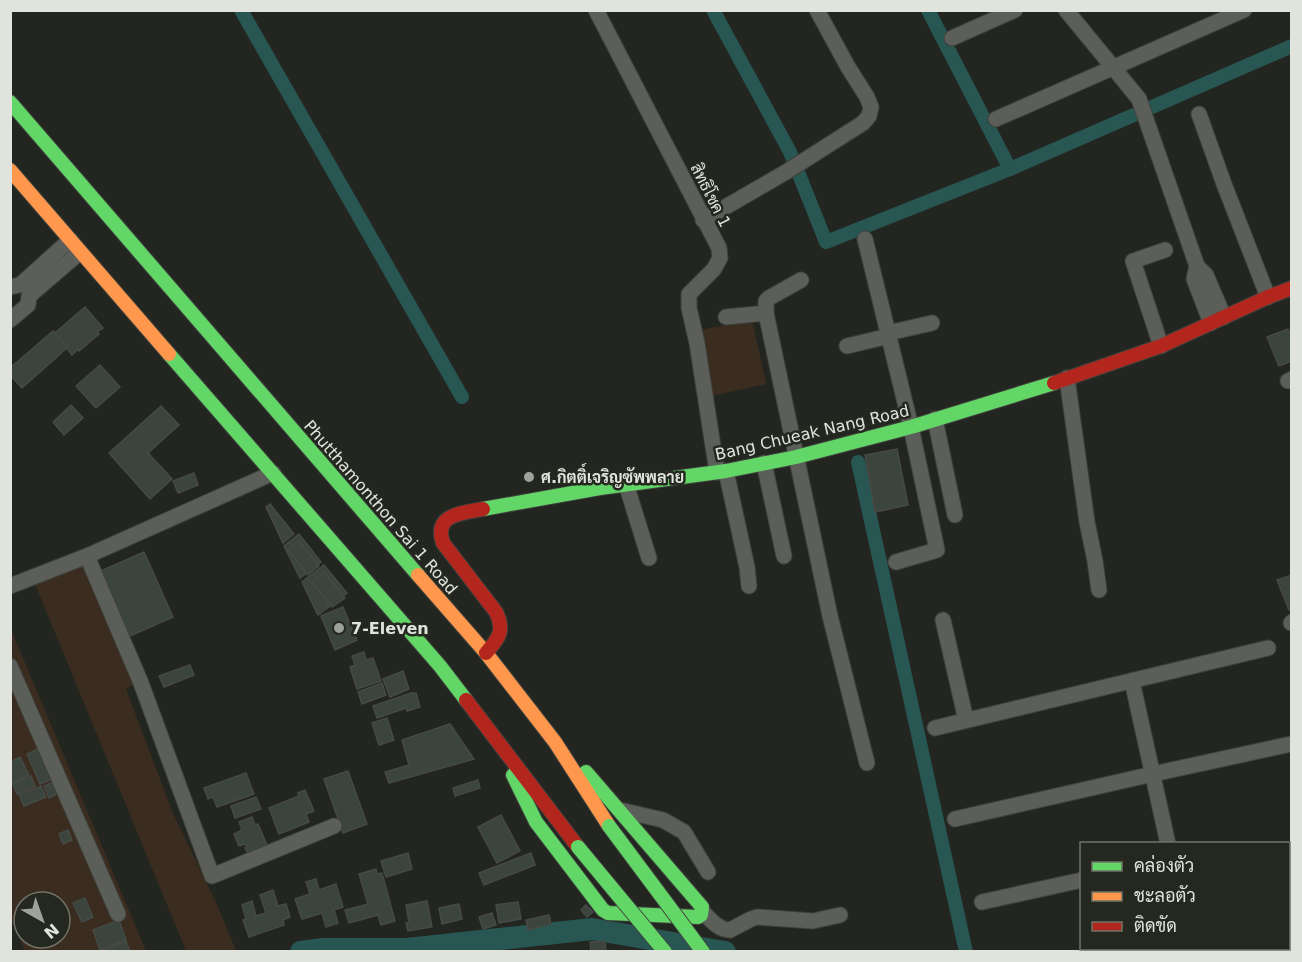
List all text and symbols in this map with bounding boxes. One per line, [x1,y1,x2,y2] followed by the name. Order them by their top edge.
[686,159,736,230] street label: สิทธิโชค 1
[713,401,911,464] street label: Bang Chueak Nang Road
[300,416,461,598] street label: Phutthamonthon Sai 1 Road
[541,462,684,488] place label: ศ.กิตติ์เจริญซัพพลาย
[522,470,536,484] marker: ศ.กิตติ์เจริญซัพพลาย
[351,619,429,638] place label: 7-Eleven
[332,621,346,635] marker: 7-Eleven
[1080,842,1290,950] legend
[1134,854,1194,876] text: คล่องตัว
[1134,885,1196,906] text: ชะลอตัว
[12,890,72,950] north arrow
[1134,915,1177,936] text: ติดขัด
[40,920,63,943] text: N

